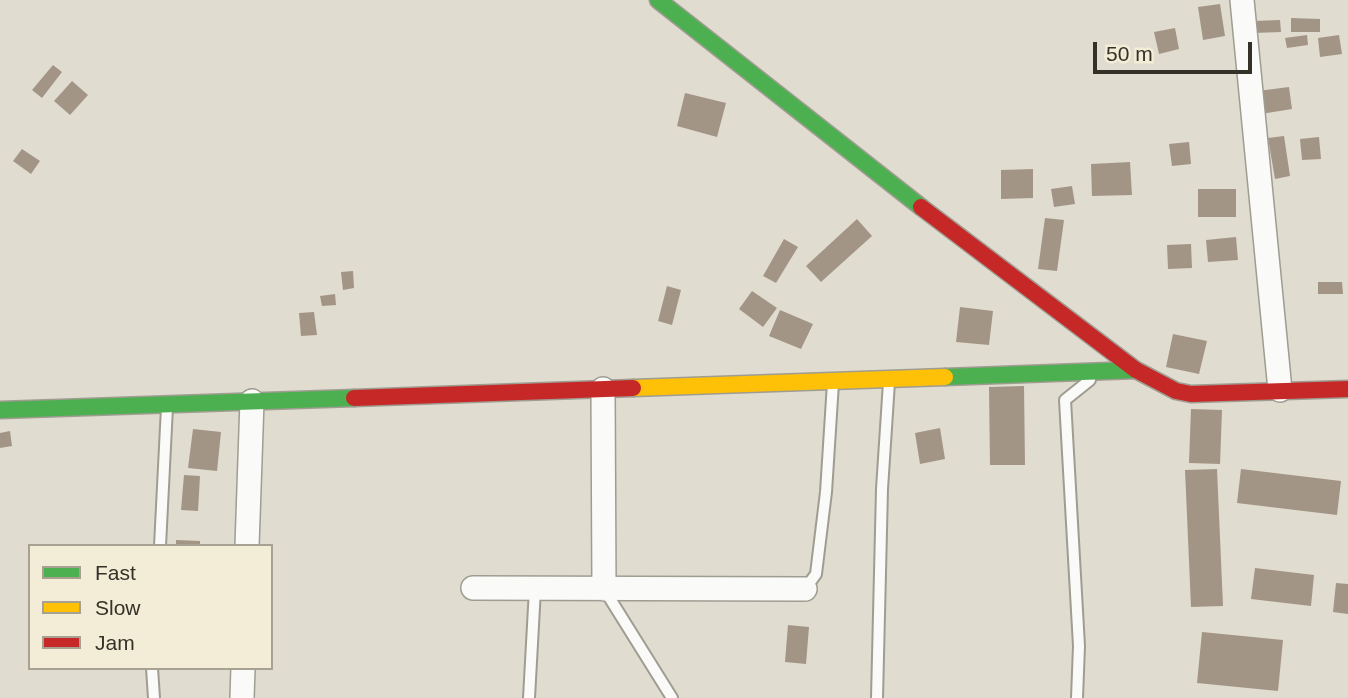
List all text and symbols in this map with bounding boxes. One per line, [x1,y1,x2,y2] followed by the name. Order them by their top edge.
[1096,28,1255,72] scale bar
[1106,42,1153,65] text: 50 m
[28,544,273,670] legend
[95,561,136,584] text: Fast
[95,596,141,619] text: Slow
[95,631,135,654] text: Jam

